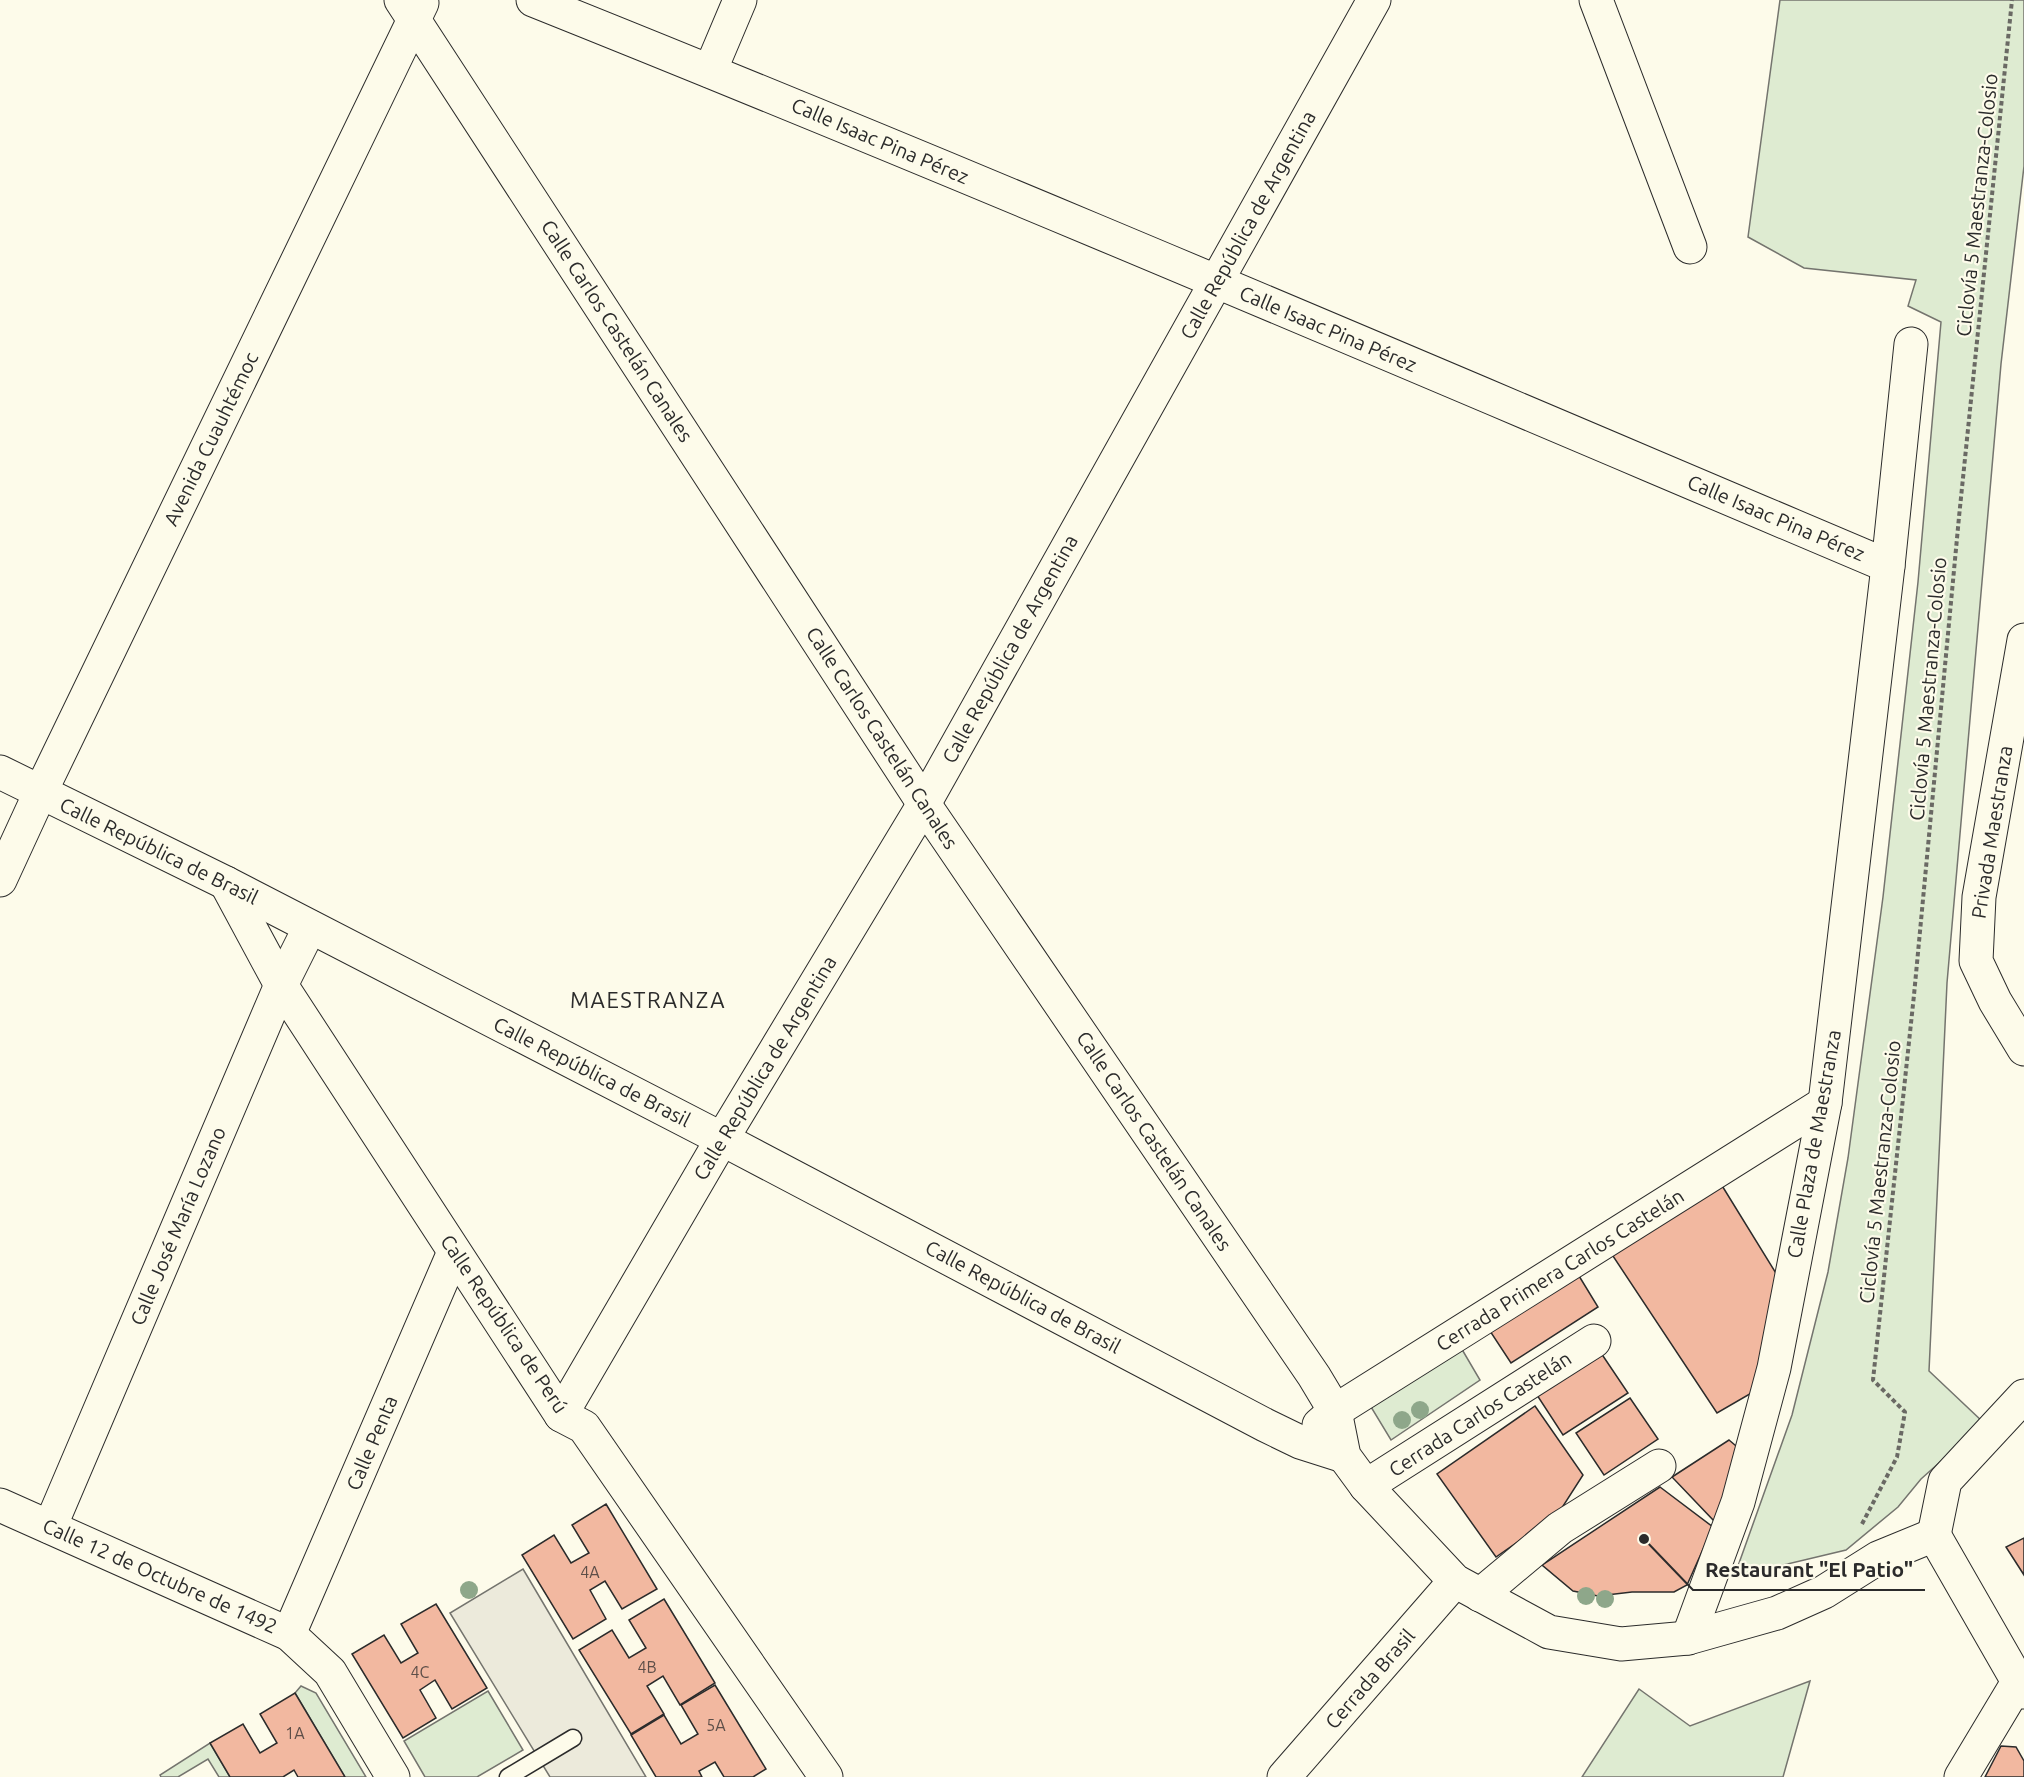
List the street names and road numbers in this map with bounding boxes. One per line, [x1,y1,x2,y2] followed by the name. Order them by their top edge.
[1951,72,2002,338] street label: Ciclovía 5 Maestranza-Colosio
[788,93,972,188] street label: Calle Isaac Pina Pérez
[1175,107,1320,343] street label: Calle República de Argentina
[537,215,698,446] street label: Calle Carlos Castelán Canales
[1236,281,1420,376] street label: Calle Isaac Pina Pérez
[159,348,263,529] street label: Avenida Cuauhtémoc
[1684,470,1868,565] street label: Calle Isaac Pina Pérez
[937,531,1082,767] street label: Calle República de Argentina
[1905,556,1950,822] street label: Ciclovía 5 Maestranza-Colosio
[802,622,963,853] street label: Calle Carlos Castelán Canales
[1966,744,2017,920] street label: Privada Maestranza
[56,792,262,909] street label: Calle República de Brasil
[688,951,841,1184] street label: Calle República de Argentina
[490,1012,694,1131] street label: Calle República de Brasil
[1072,1027,1237,1255] street label: Calle Carlos Castelán Canales
[1782,1028,1845,1260] street label: Calle Plaza de Maestranza
[1854,1039,1905,1305] street label: Ciclovía 5 Maestranza-Colosio
[125,1123,230,1329] street label: Calle José María Lozano
[1432,1184,1688,1356] street label: Cerrada Primera Carlos Castelán
[436,1230,573,1417] street label: Calle República de Perú
[922,1235,1125,1358] street label: Calle República de Brasil
[1384,1346,1575,1481] street label: Cerrada Carlos Castelán
[341,1392,402,1494] street label: Calle Penta
[39,1513,281,1638] street label: Calle 12 de Octubre de 1492
[1320,1624,1419,1733] street label: Cerrada Brasil

